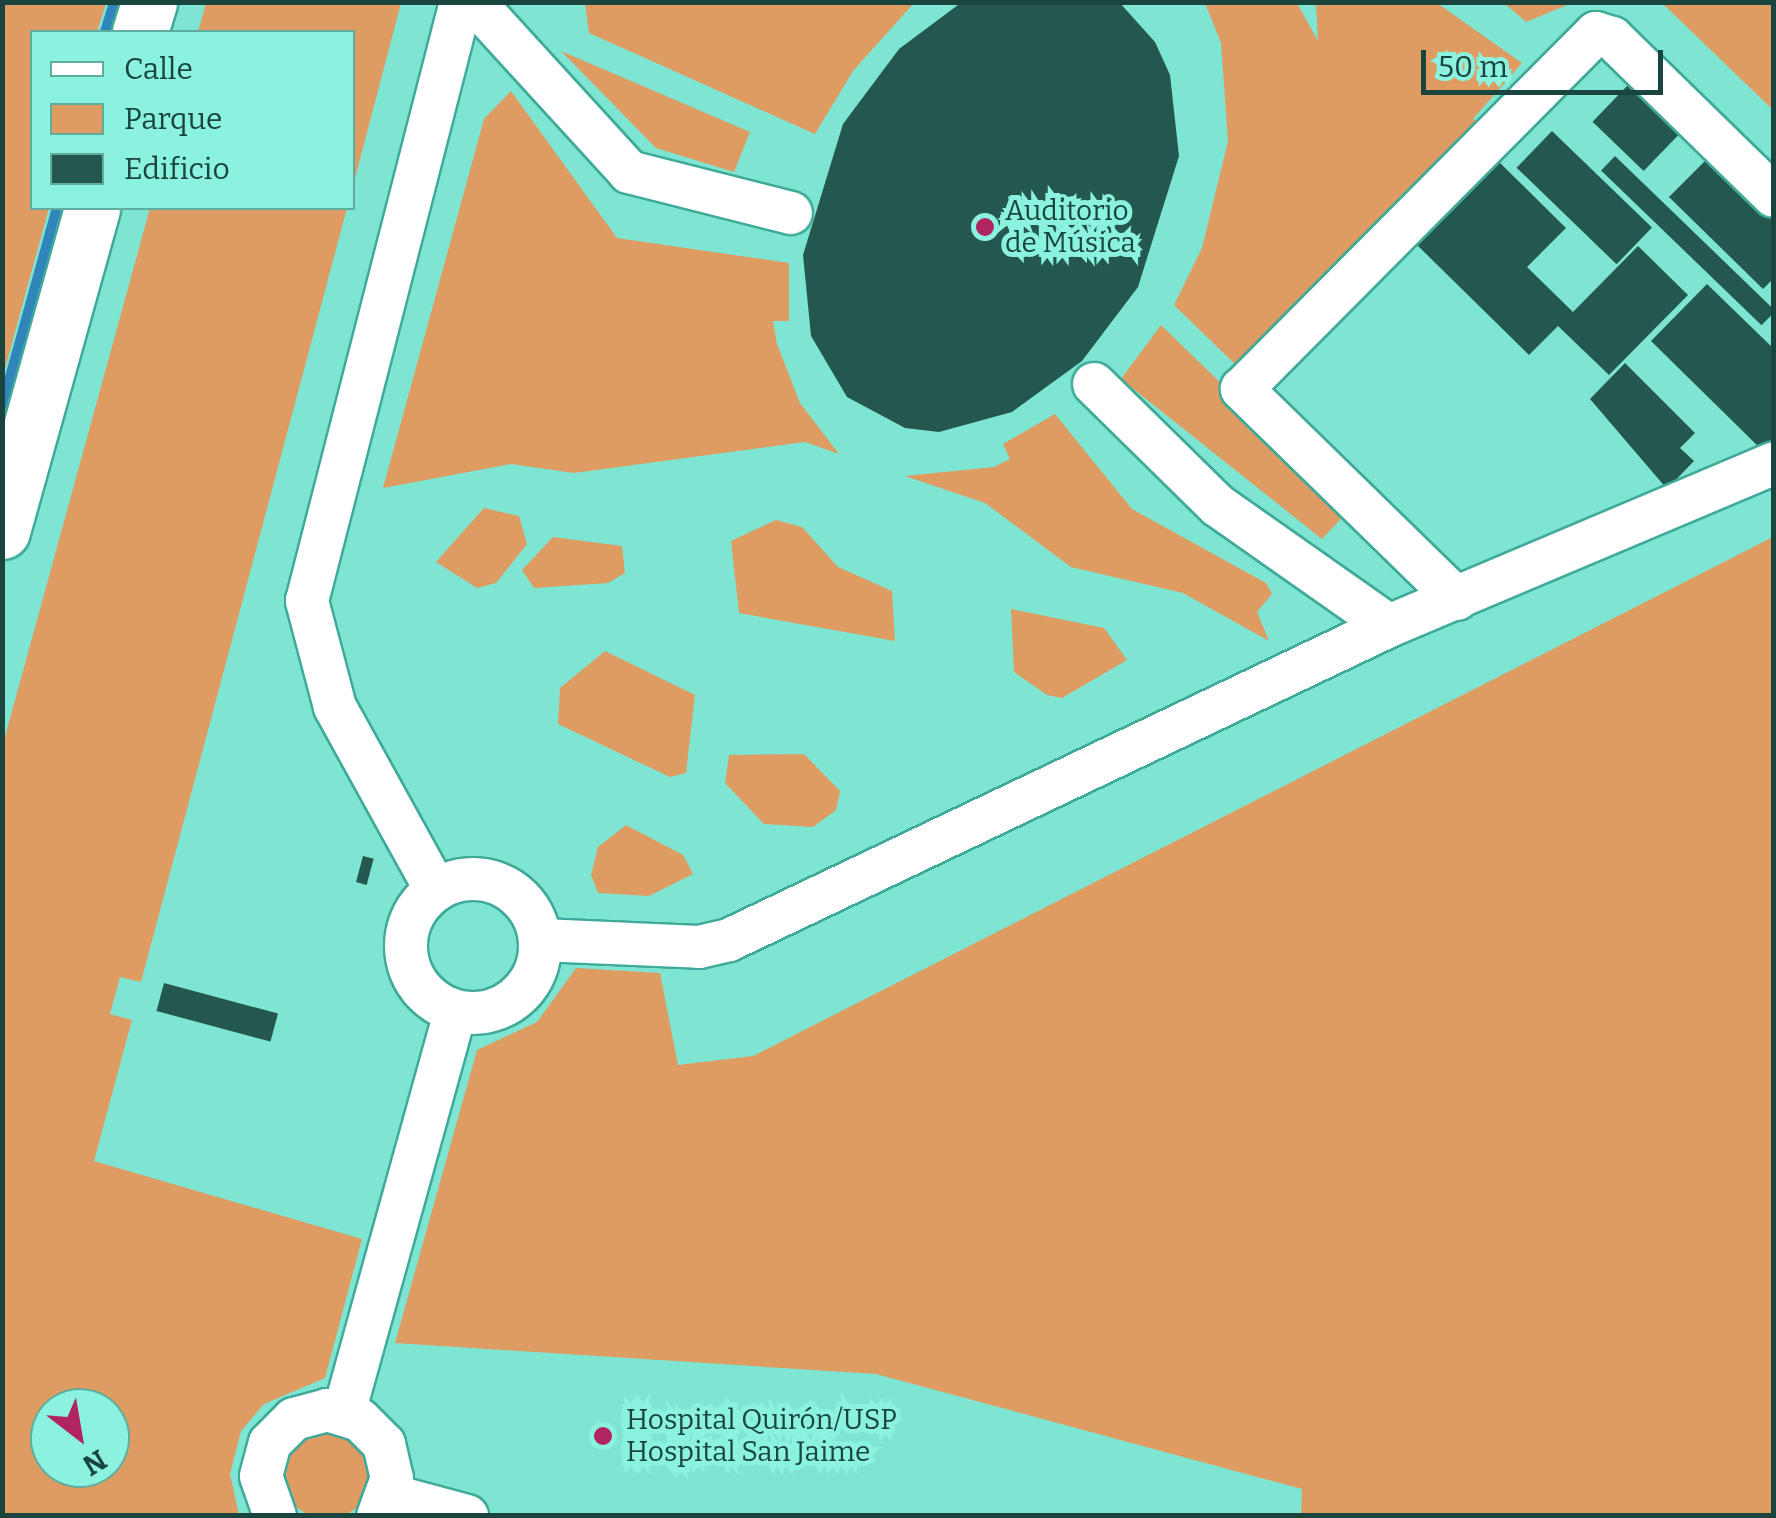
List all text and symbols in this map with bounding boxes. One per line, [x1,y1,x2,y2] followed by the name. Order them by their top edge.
[30,30,355,210] legend
[1426,30,1668,92] scale bar
[1438,49,1508,85] text: 50 m
[124,51,193,87] text: Calle
[124,101,222,137] text: Parque
[124,151,230,187] text: Edificio
[1005,194,1136,260] place label: Auditorio de Música
[974,216,996,238] marker: Auditorio de Música
[30,1388,130,1488] north arrow
[626,1403,897,1469] place label: Hospital Quirón/USP Hospital San Jaime
[590,1423,616,1449] marker: Hospital Quirón/USP Hospital San Jaime
[77,1443,112,1482] text: N

